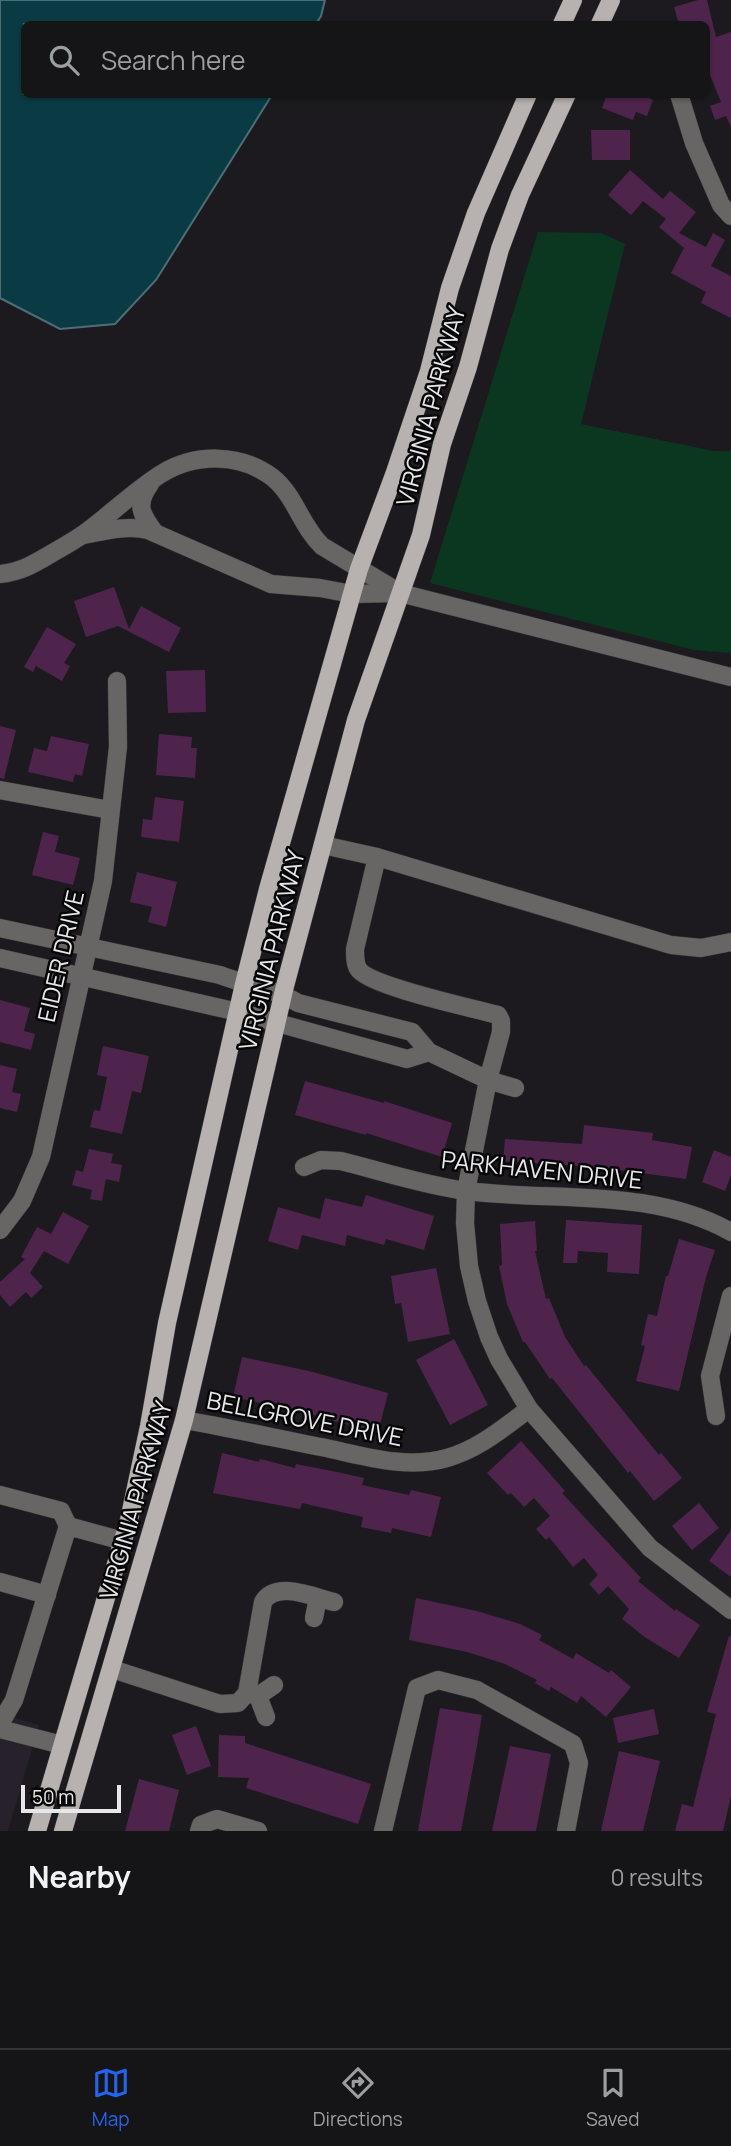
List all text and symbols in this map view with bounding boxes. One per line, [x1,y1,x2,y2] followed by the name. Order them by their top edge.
[21,21,710,98] search box
[45,41,83,79] icon: search
[101,42,246,78] text: Search here
[387,302,473,510] street label: VIRGINIA PARKWAY
[230,846,312,1054] street label: VIRGINIA PARKWAY
[29,887,91,1025] street label: EIDER DRIVE
[440,1142,644,1196] street label: PARKHAVEN DRIVE
[204,1383,406,1453] street label: BELLGROVE DRIVE
[91,1396,179,1603] street label: VIRGINIA PARKWAY
[21,1782,121,1814] scale bar
[32,1784,74,1810] text: 50 m
[28,1856,131,1897] text: Nearby
[610,1861,703,1893] text: 0 results
[92,2064,130,2132] tab: Map
[313,2064,403,2132] tab: Directions
[586,2064,639,2132] tab: Saved

